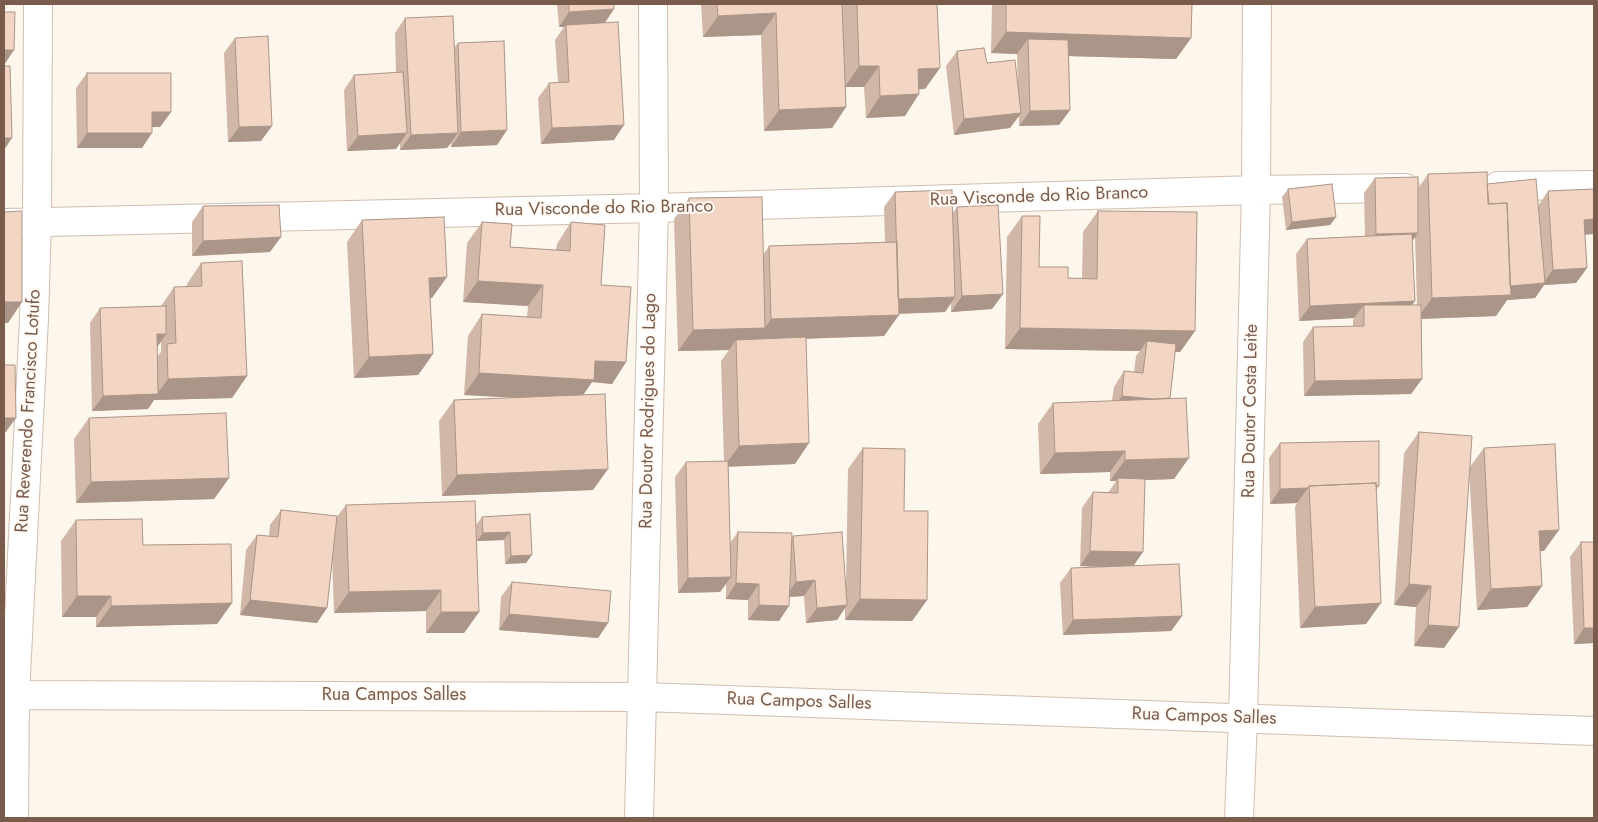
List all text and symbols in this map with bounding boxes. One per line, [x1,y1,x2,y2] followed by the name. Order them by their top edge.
[929,182,1149,212] street label: Rua Visconde do Rio Branco
[495,196,713,222] street label: Rua Visconde do Rio Branco
[12,289,46,533] street label: Rua Reverendo Francisco Lotufo
[636,293,662,529] street label: Rua Doutor Rodrigues do Lago
[1239,324,1263,498] street label: Rua Doutor Costa Leite
[322,685,466,707] street label: Rua Campos Salles
[726,689,872,715] street label: Rua Campos Salles
[1131,704,1277,730] street label: Rua Campos Salles

